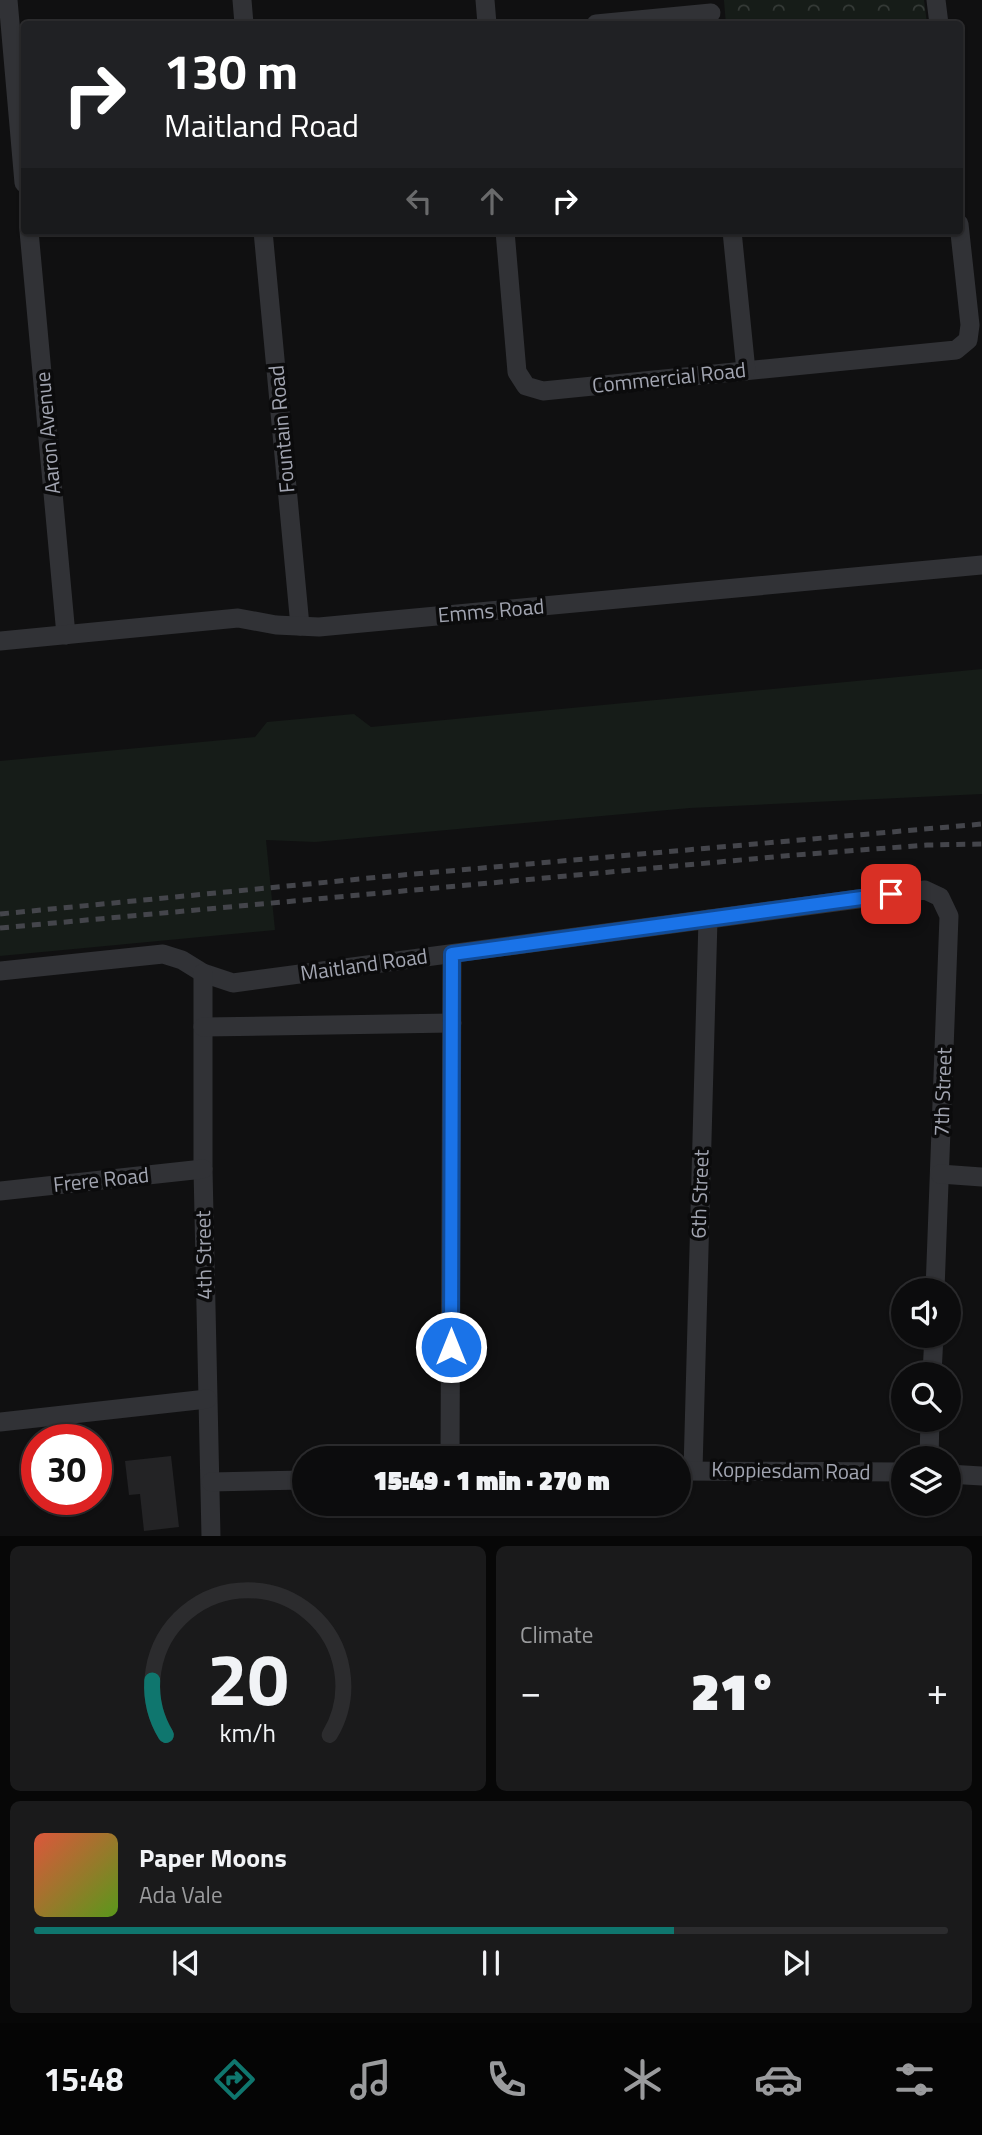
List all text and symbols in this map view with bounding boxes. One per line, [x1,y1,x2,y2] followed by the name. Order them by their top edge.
[164,33,298,108] text: 130 m
[49,49,140,140] icon: right
[164,101,359,149] text: Maitland Road
[400,182,438,220] icon: left
[473,182,511,220] icon: ahead
[546,182,584,220] icon: right
[590,353,747,401] street label: Commercial Road
[259,364,303,494] street label: Fountain Road
[26,371,68,496] street label: Aaron Avenue
[436,589,545,631] street label: Emms Road
[861,864,921,924] pin
[872,875,910,913] icon: arrive
[298,939,429,989] street label: Maitland Road
[924,1046,960,1137] street label: 7th Street
[681,1148,717,1239] street label: 6th Street
[51,1158,150,1200] street label: Frere Road
[186,1210,220,1300] street label: 4th Street
[891,1278,961,1516] map controls
[891,1278,961,1348] button: sound
[414,1310,488,1384] position arrow
[891,1362,961,1432] button: search
[21,1424,112,1515] speed limit sign: 30
[891,1446,961,1516] button: layers
[711,1453,871,1487] street label: Koppiesdam Road
[373,1461,610,1500] text: 15:49 · 1 min · 270 m
[520,1617,593,1652] text: Climate
[207,1623,289,1733] text: 20
[691,1651,777,1730] text: 21°
[520,1662,541,1720] text: −
[927,1662,948,1720] text: +
[220,1713,276,1751] text: km/h
[139,1838,287,1877] text: Paper Moons
[139,1877,223,1912] text: Ada Vale
[167,1944,205,1982] icon: previous
[472,1944,510,1982] icon: pause
[777,1944,815,1982] icon: next
[43,2055,123,2103] text: 15:48
[210,2055,259,2104] icon: directions
[346,2055,395,2104] icon: music
[482,2055,531,2104] icon: phone
[618,2055,667,2104] icon: climate
[754,2055,803,2104] icon: car
[890,2055,939,2104] icon: filters

